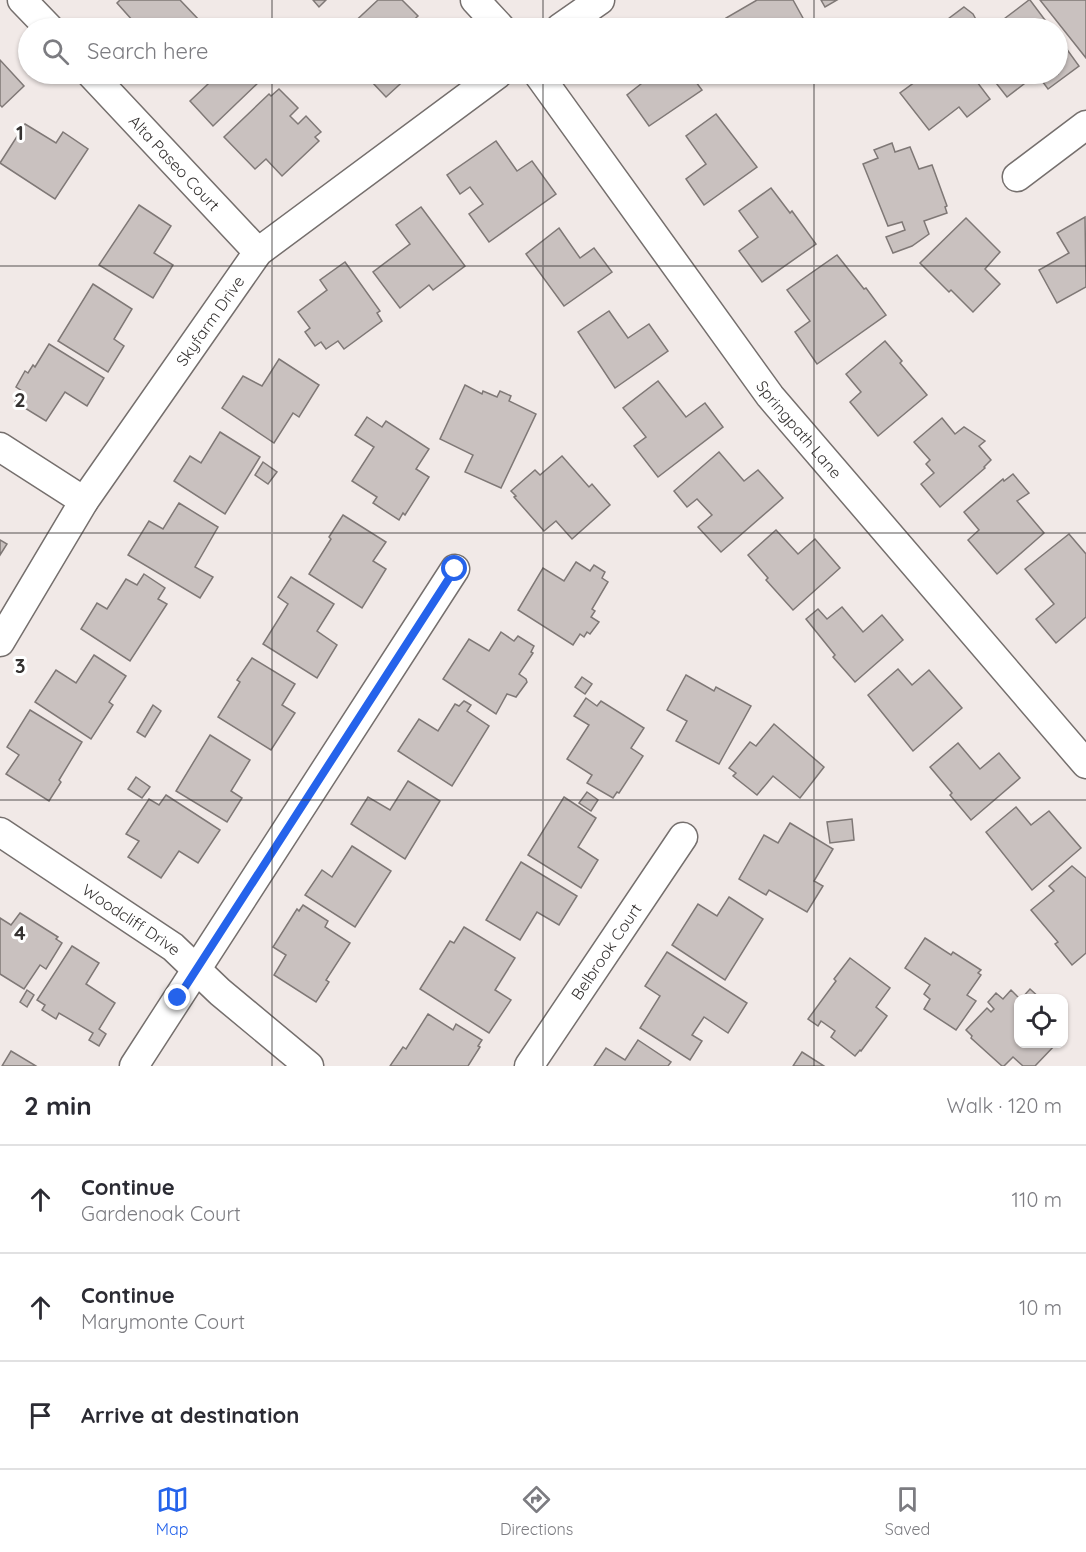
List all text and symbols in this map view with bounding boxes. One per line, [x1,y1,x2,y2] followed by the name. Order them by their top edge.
[18,18,1068,84] search box
[39,35,72,68] icon: search
[87,37,208,65] text: Search here
[125,111,224,215] street label: Alta Paseo Court
[16,120,24,145] text: 1
[171,272,248,370] street label: Skyfarm Drive
[752,376,846,482] street label: Springpath Lane
[14,387,26,412] text: 2
[441,555,467,581] route start
[15,653,25,678] text: 3
[79,880,185,959] street label: Woodcliff Drive
[567,900,645,1003] street label: Belbrook Court
[14,920,26,945] text: 4
[164,984,190,1010] route end
[1014,994,1068,1048] map controls
[1014,994,1068,1048] button: locate
[24,1089,92,1122] text: 2 min
[947,1093,1062,1118] text: Walk · 120 m
[81,1173,175,1201] text: Continue
[24,1183,57,1216] icon: ahead
[1012,1187,1062,1212] text: 110 m
[81,1201,241,1226] text: Gardenoak Court
[81,1281,175,1309] text: Continue
[24,1291,57,1324] icon: ahead
[1019,1295,1062,1320] text: 10 m
[81,1309,245,1334] text: Marymonte Court
[24,1399,57,1432] icon: arrive
[81,1401,299,1429] text: Arrive at destination
[156,1483,189,1539] tab: Map
[500,1483,573,1539] tab: Directions
[885,1483,930,1539] tab: Saved

